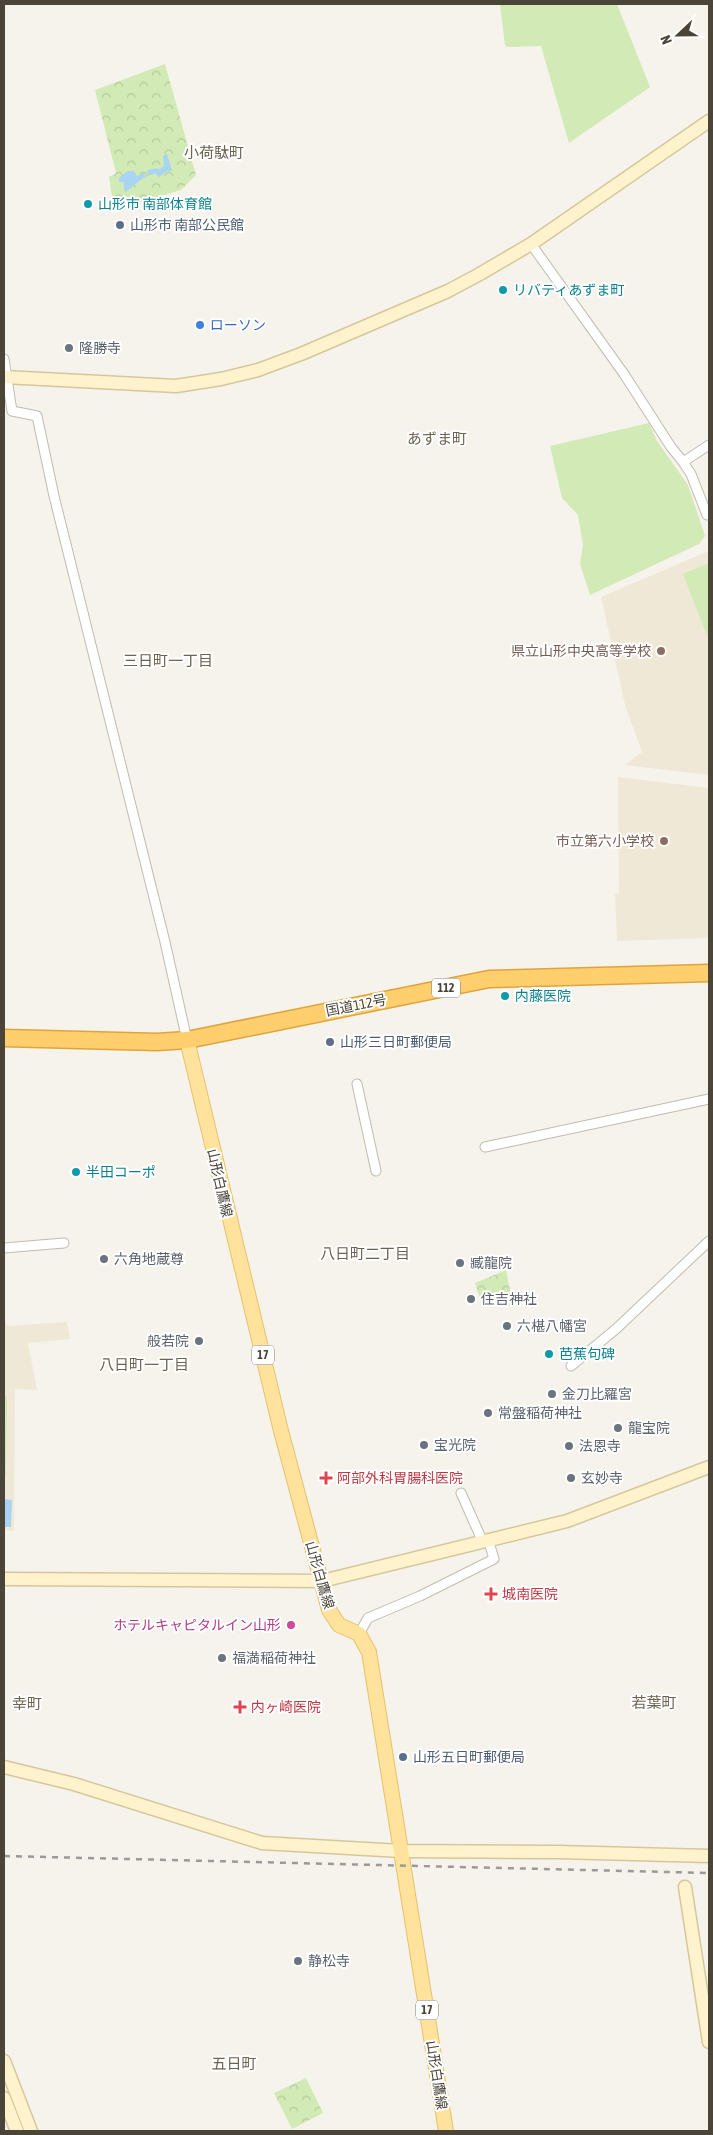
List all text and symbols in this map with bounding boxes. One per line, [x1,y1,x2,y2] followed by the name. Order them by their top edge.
[653,10,703,60] north arrow
[657,33,675,47] text: N
[184,144,244,161] district label: 小荷駄町
[98,196,212,212] place label: 山形市 南部体育館
[82,198,94,210] marker: 山形市 南部体育館
[130,217,244,233] place label: 山形市 南部公民館
[114,219,126,231] marker: 山形市 南部公民館
[513,282,624,298] place label: リバティあずま町
[497,284,509,296] marker: リバティあずま町
[210,317,266,333] place label: ローソン
[194,319,206,331] marker: ローソン
[79,340,121,356] place label: 隆勝寺
[63,342,75,354] marker: 隆勝寺
[407,430,467,447] district label: あずま町
[511,643,651,659] place label: 県立山形中央高等学校
[655,645,667,657] marker: 県立山形中央高等学校
[123,652,213,669] district label: 三日町一丁目
[556,833,654,849] place label: 市立第六小学校
[658,835,670,847] marker: 市立第六小学校
[432,978,460,998] road number: 112
[515,988,571,1004] place label: 内藤医院
[499,990,511,1002] marker: 内藤医院
[324,991,388,1019] street label: 国道112号
[340,1034,452,1050] place label: 山形三日町郵便局
[324,1036,336,1048] marker: 山形三日町郵便局
[204,1147,236,1219] street label: 山形白鷹線
[86,1164,156,1180] place label: 半田コーポ
[70,1166,82,1178] marker: 半田コーポ
[320,1245,410,1262] district label: 八日町二丁目
[114,1251,184,1267] place label: 六角地蔵尊
[98,1253,110,1265] marker: 六角地蔵尊
[470,1255,512,1271] place label: 臧龍院
[454,1257,466,1269] marker: 臧龍院
[481,1291,537,1307] place label: 住吉神社
[465,1293,477,1305] marker: 住吉神社
[517,1318,587,1334] place label: 六椹八幡宮
[501,1320,513,1332] marker: 六椹八幡宮
[147,1333,189,1349] place label: 般若院
[193,1335,205,1347] marker: 般若院
[252,1346,274,1364] road number: 17
[559,1346,615,1362] place label: 芭蕉句碑
[543,1348,555,1360] marker: 芭蕉句碑
[99,1356,189,1373] district label: 八日町一丁目
[562,1386,632,1402] place label: 金刀比羅宮
[546,1388,558,1400] marker: 金刀比羅宮
[498,1405,582,1421] place label: 常盤稲荷神社
[482,1407,494,1419] marker: 常盤稲荷神社
[628,1420,670,1436] place label: 龍宝院
[612,1422,624,1434] marker: 龍宝院
[434,1437,476,1453] place label: 宝光院
[579,1438,621,1454] place label: 法恩寺
[418,1439,430,1451] marker: 宝光院
[563,1440,575,1452] marker: 法恩寺
[337,1470,463,1486] place label: 阿部外科胃腸科医院
[581,1470,623,1486] place label: 玄妙寺
[319,1471,333,1485] marker: 阿部外科胃腸科医院
[565,1472,577,1484] marker: 玄妙寺
[303,1539,337,1611] street label: 山形白鷹線
[502,1586,558,1602] place label: 城南医院
[484,1587,498,1601] marker: 城南医院
[113,1617,281,1633] place label: ホテルキャピタルイン山形
[285,1619,297,1631] marker: ホテルキャピタルイン山形
[232,1650,316,1666] place label: 福満稲荷神社
[216,1652,228,1664] marker: 福満稲荷神社
[631,1694,677,1711] district label: 若葉町
[12,1695,42,1712] district label: 幸町
[251,1699,321,1715] place label: 内ヶ崎医院
[233,1700,247,1714] marker: 内ヶ崎医院
[413,1749,525,1765] place label: 山形五日町郵便局
[397,1751,409,1763] marker: 山形五日町郵便局
[308,1953,350,1969] place label: 静松寺
[292,1955,304,1967] marker: 静松寺
[416,2000,438,2020] road number: 17
[424,2039,450,2111] street label: 山形白鷹線
[211,2055,257,2072] district label: 五日町

